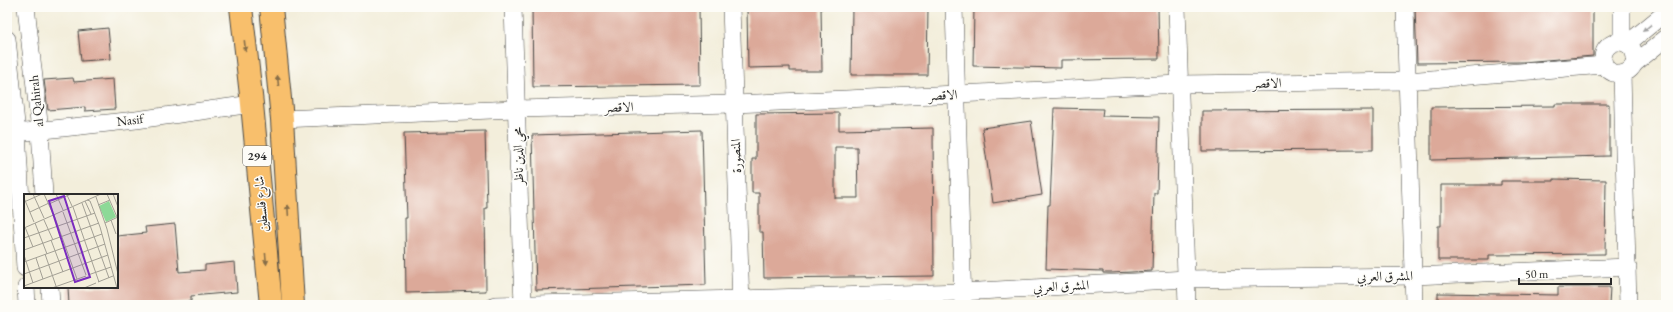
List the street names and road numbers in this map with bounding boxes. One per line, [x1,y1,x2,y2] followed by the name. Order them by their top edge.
[25,74,47,128] street label: al Qahirah
[1250,74,1282,92] street label: الاقصر
[926,86,958,104] street label: الاقصر
[602,98,634,116] street label: الاقصر
[116,110,146,130] street label: Nasif
[508,126,532,187] street label: محي الدين ناظر
[727,138,745,174] street label: المنصورة
[243,146,271,166] road number: 294
[250,175,275,233] street label: شارع فلسطين
[1357,267,1413,288] street label: المشرق العربي
[1033,276,1090,299] street label: المشرق العربي

